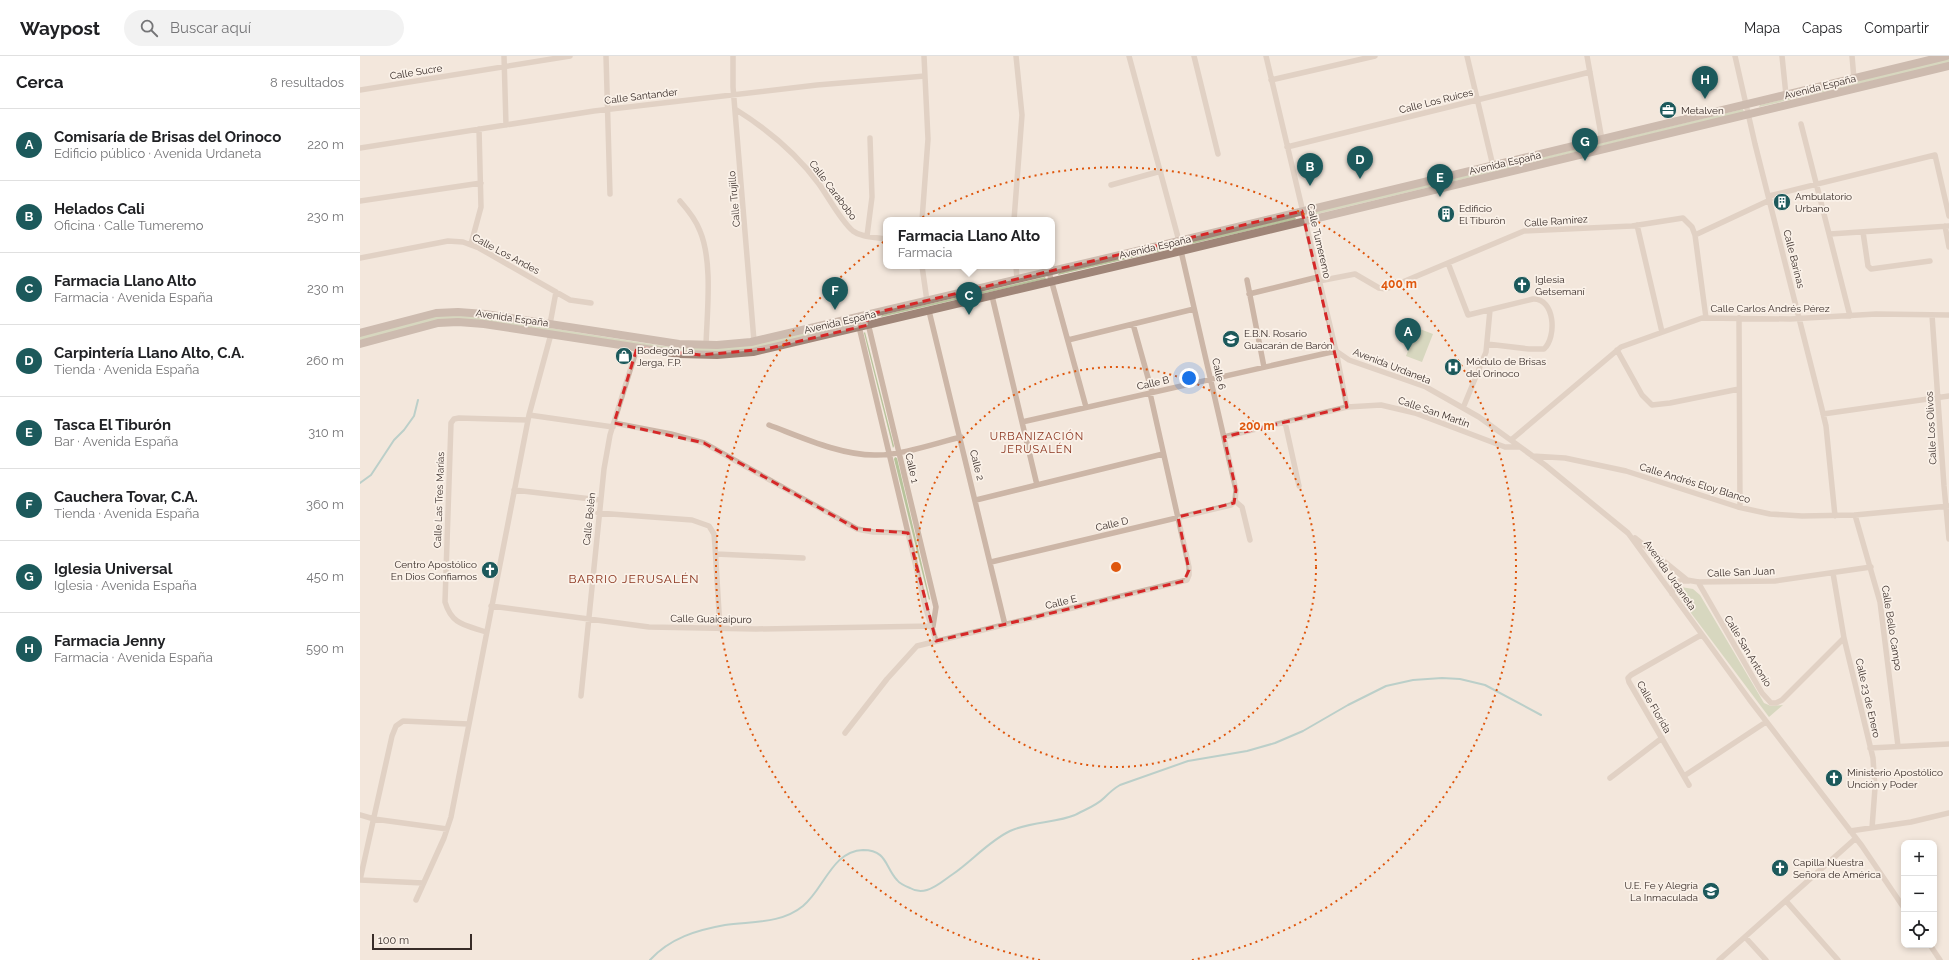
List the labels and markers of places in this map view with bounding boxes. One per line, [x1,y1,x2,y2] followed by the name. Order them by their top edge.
[1692,66,1718,99] pin: H
[1658,100,1678,120] office icon: Metalven
[1681,105,1724,116] place label: Metalven
[1572,128,1598,161] pin: G
[1347,146,1373,179] pin: D
[1297,153,1323,186] pin: B
[1427,164,1453,197] pin: E
[1795,191,1852,214] place label: Ambulatorio Urbano
[1772,192,1792,212] building icon: Ambulatorio Urbano
[1459,203,1505,226] place label: Edificio El Tiburón
[1436,204,1456,224] building icon: Edificio El Tiburón
[1535,274,1586,297] place label: Iglesia Getsemaní
[1512,275,1532,295] church icon: Iglesia Getsemaní
[822,277,848,310] pin: F
[956,282,982,315] pin: C
[1395,318,1421,351] pin: A
[1244,328,1333,351] place label: E.B.N. Rosario Guacarán de Barón
[1221,329,1241,349] school or university icon: E.B.N. Rosario Guacarán de Barón
[637,345,694,368] place label: Bodegón La Jerga, F.P.
[614,346,634,366] shop icon: Bodegón La Jerga, F.P.
[1466,356,1546,379] place label: Módulo de Brisas del Orinoco
[1443,357,1463,377] hospital icon: Módulo de Brisas del Orinoco
[391,559,477,582] place label: Centro Apostólico En Dios Confiamos
[480,560,500,580] church icon: Centro Apostólico En Dios Confiamos
[1109,560,1123,574] centre of rings
[1847,767,1943,790] place label: Ministerio Apostólico Unción y Poder
[1824,768,1844,788] church icon: Ministerio Apostólico Unción y Poder
[1793,857,1881,880] place label: Capilla Nuestra Señora de América
[1770,858,1790,878] church icon: Capilla Nuestra Señora de América
[1624,880,1698,903] place label: U.E. Fe y Alegría La Inmaculada
[1701,881,1721,901] school or university icon: U.E. Fe y Alegría La Inmaculada

